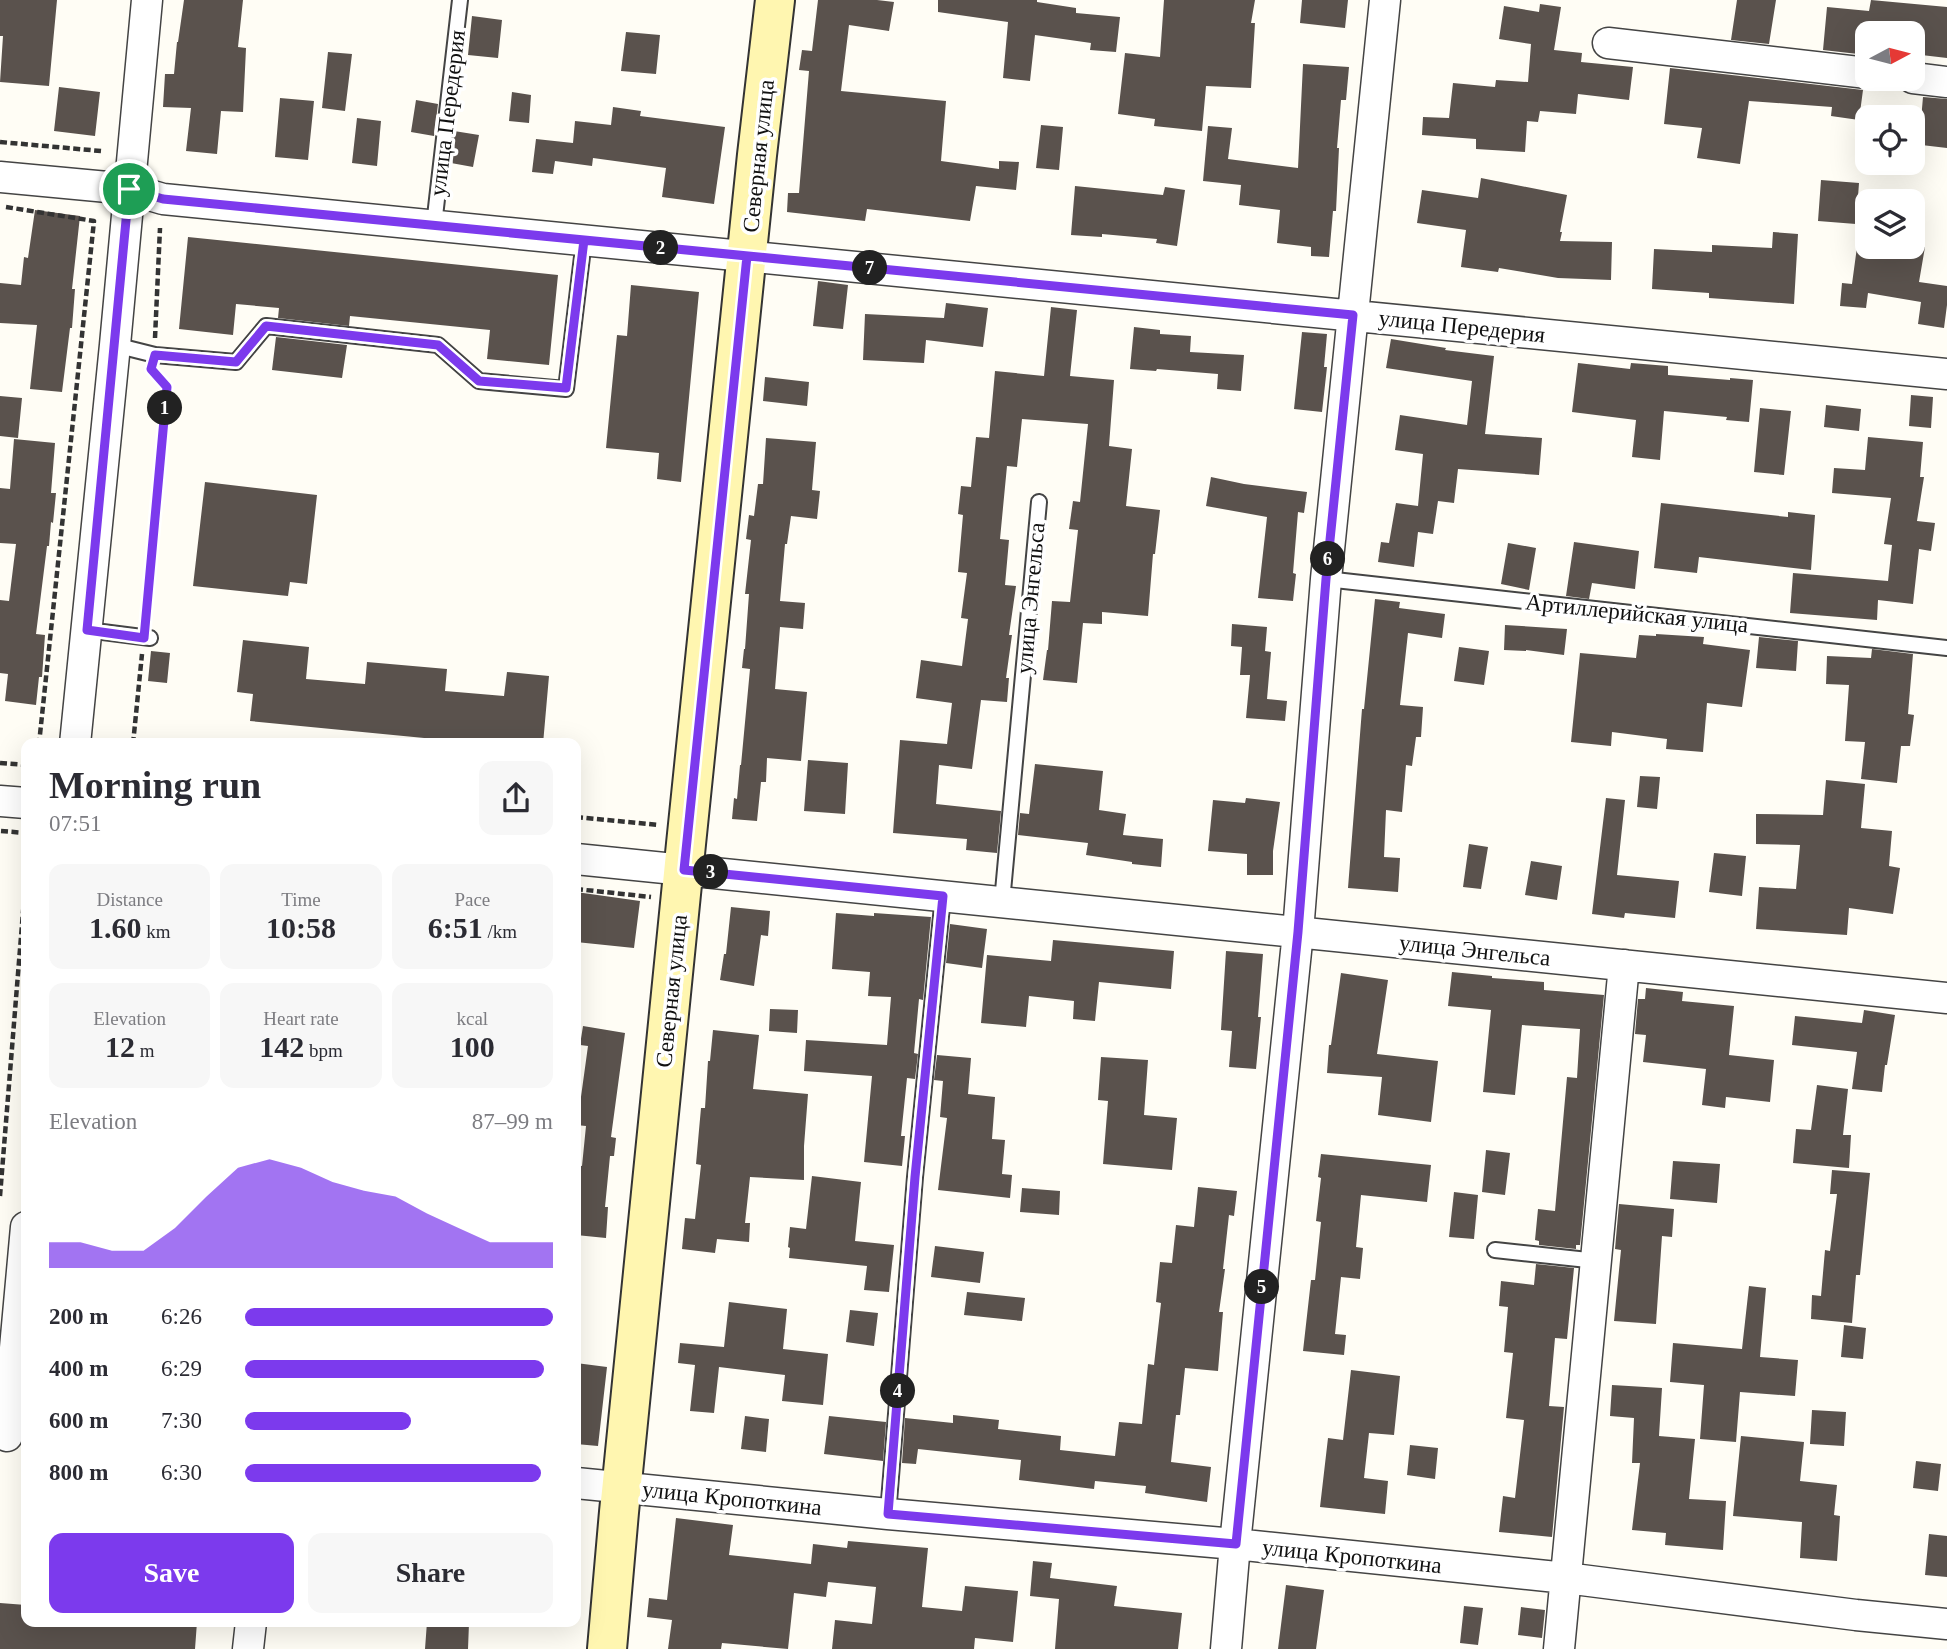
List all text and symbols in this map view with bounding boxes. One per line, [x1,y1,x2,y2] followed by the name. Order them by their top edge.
[1855,21,1925,91] north arrow
[1855,21,1925,259] map controls
[425,28,470,198] street label: улица Передерия
[738,78,779,234] street label: Северная улица
[1855,105,1925,175] button: locate
[99,159,159,219] pin
[110,170,148,208] icon: arrive
[1855,189,1925,259] button: layers
[644,230,678,266] pin: 2
[656,237,665,258] text: 2
[852,250,888,286] pin: 7
[865,257,874,278] text: 7
[1378,305,1547,348] street label: улица Передерия
[148,390,182,426] pin: 1
[160,397,169,418] text: 1
[1011,521,1050,675] street label: улица Энгельса
[1310,542,1346,576] pin: 6
[1323,548,1332,569] text: 6
[1524,589,1750,638] street label: Артиллерийская улица
[479,761,553,835] button: share
[49,764,261,806] text: Morning run
[49,811,101,836] text: 07:51
[694,854,728,890] pin: 3
[706,861,715,882] text: 3
[96,889,163,910] text: Distance
[281,889,321,910] text: Time
[454,889,490,910] text: Pace
[89,911,141,944] text: 1.60
[266,911,336,944] text: 10:58
[428,911,483,944] text: 6:51
[651,913,692,1069] street label: Северная улица
[141,921,170,942] text: km
[483,921,517,942] text: /km
[1398,930,1552,971] street label: улица Энгельса
[93,1008,166,1029] text: Elevation
[263,1008,339,1029] text: Heart rate
[456,1008,488,1029] text: kcal
[105,1030,135,1063] text: 12
[259,1030,304,1063] text: 142
[450,1030,495,1063] text: 100
[135,1040,154,1061] text: m
[304,1040,343,1061] text: bpm
[49,1109,137,1134] text: Elevation
[472,1109,553,1134] text: 87–99 m
[1244,1270,1280,1304] pin: 5
[1257,1276,1266,1297] text: 5
[49,1304,108,1329] text: 200 m
[161,1304,202,1329] text: 6:26
[49,1356,108,1381] text: 400 m
[161,1356,202,1381] text: 6:29
[880,1374,916,1408] pin: 4
[893,1380,902,1401] text: 4
[49,1408,108,1433] text: 600 m
[161,1408,202,1433] text: 7:30
[49,1460,108,1485] text: 800 m
[161,1460,202,1485] text: 6:30
[641,1477,823,1520] street label: улица Кропоткина
[49,1533,294,1613] button: Save
[308,1533,553,1613] button: Share
[1261,1535,1443,1578] street label: улица Кропоткина

